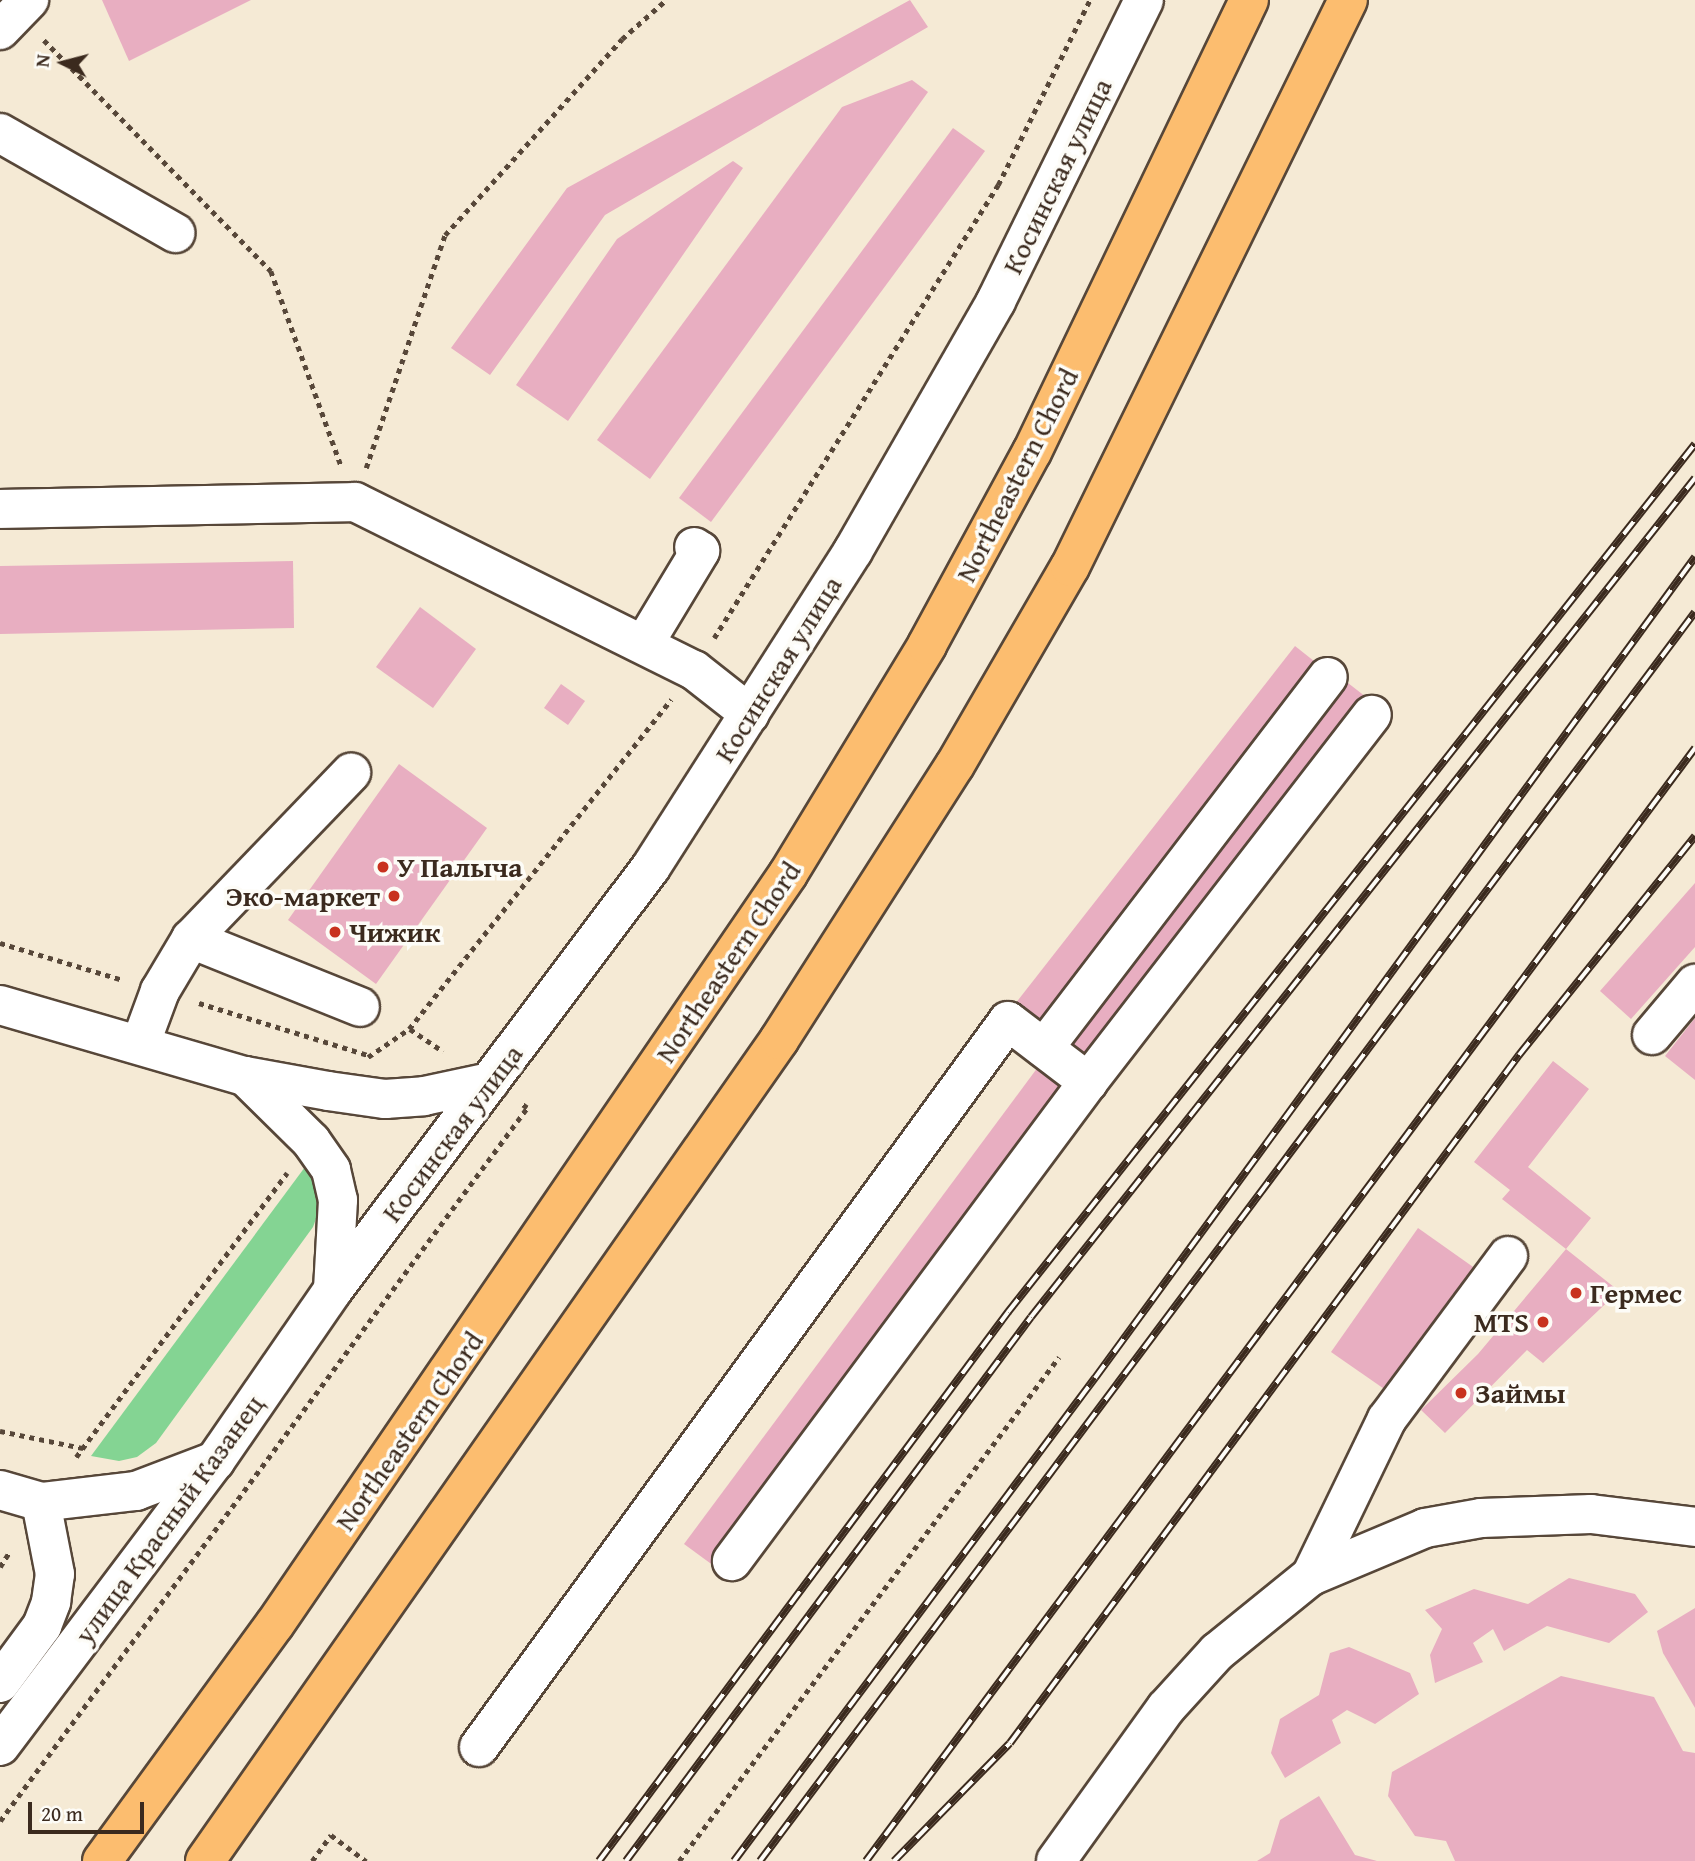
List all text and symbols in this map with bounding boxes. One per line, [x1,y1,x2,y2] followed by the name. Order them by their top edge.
[28,28,98,98] north arrow
[28,53,57,69] text: N
[995,73,1119,279] street label: Косинская улица
[949,363,1085,587] street label: Northeastern Chord
[707,570,849,768] street label: Косинская улица
[397,850,523,884] place label: У Палыча
[648,855,808,1069] street label: Northeastern Chord
[375,859,391,875] marker: У Палыча
[226,879,380,913] place label: Эко-маркет
[386,888,402,904] marker: Эко-маркет
[349,915,440,949] place label: Чижик
[327,924,343,940] marker: Чижик
[374,1038,530,1228] street label: Косинская улица
[1590,1276,1682,1310] place label: Гермес
[1568,1285,1584,1301] marker: Гермес
[1474,1305,1529,1339] place label: MTS
[1535,1314,1551,1330] marker: MTS
[328,1325,490,1537] street label: Northeastern Chord
[1475,1376,1565,1410] place label: Займы
[1453,1385,1469,1401] marker: Займы
[67,1388,271,1650] street label: улица Красный Казанец
[32,1787,147,1831] scale bar
[41,1798,83,1829] text: 20 m

